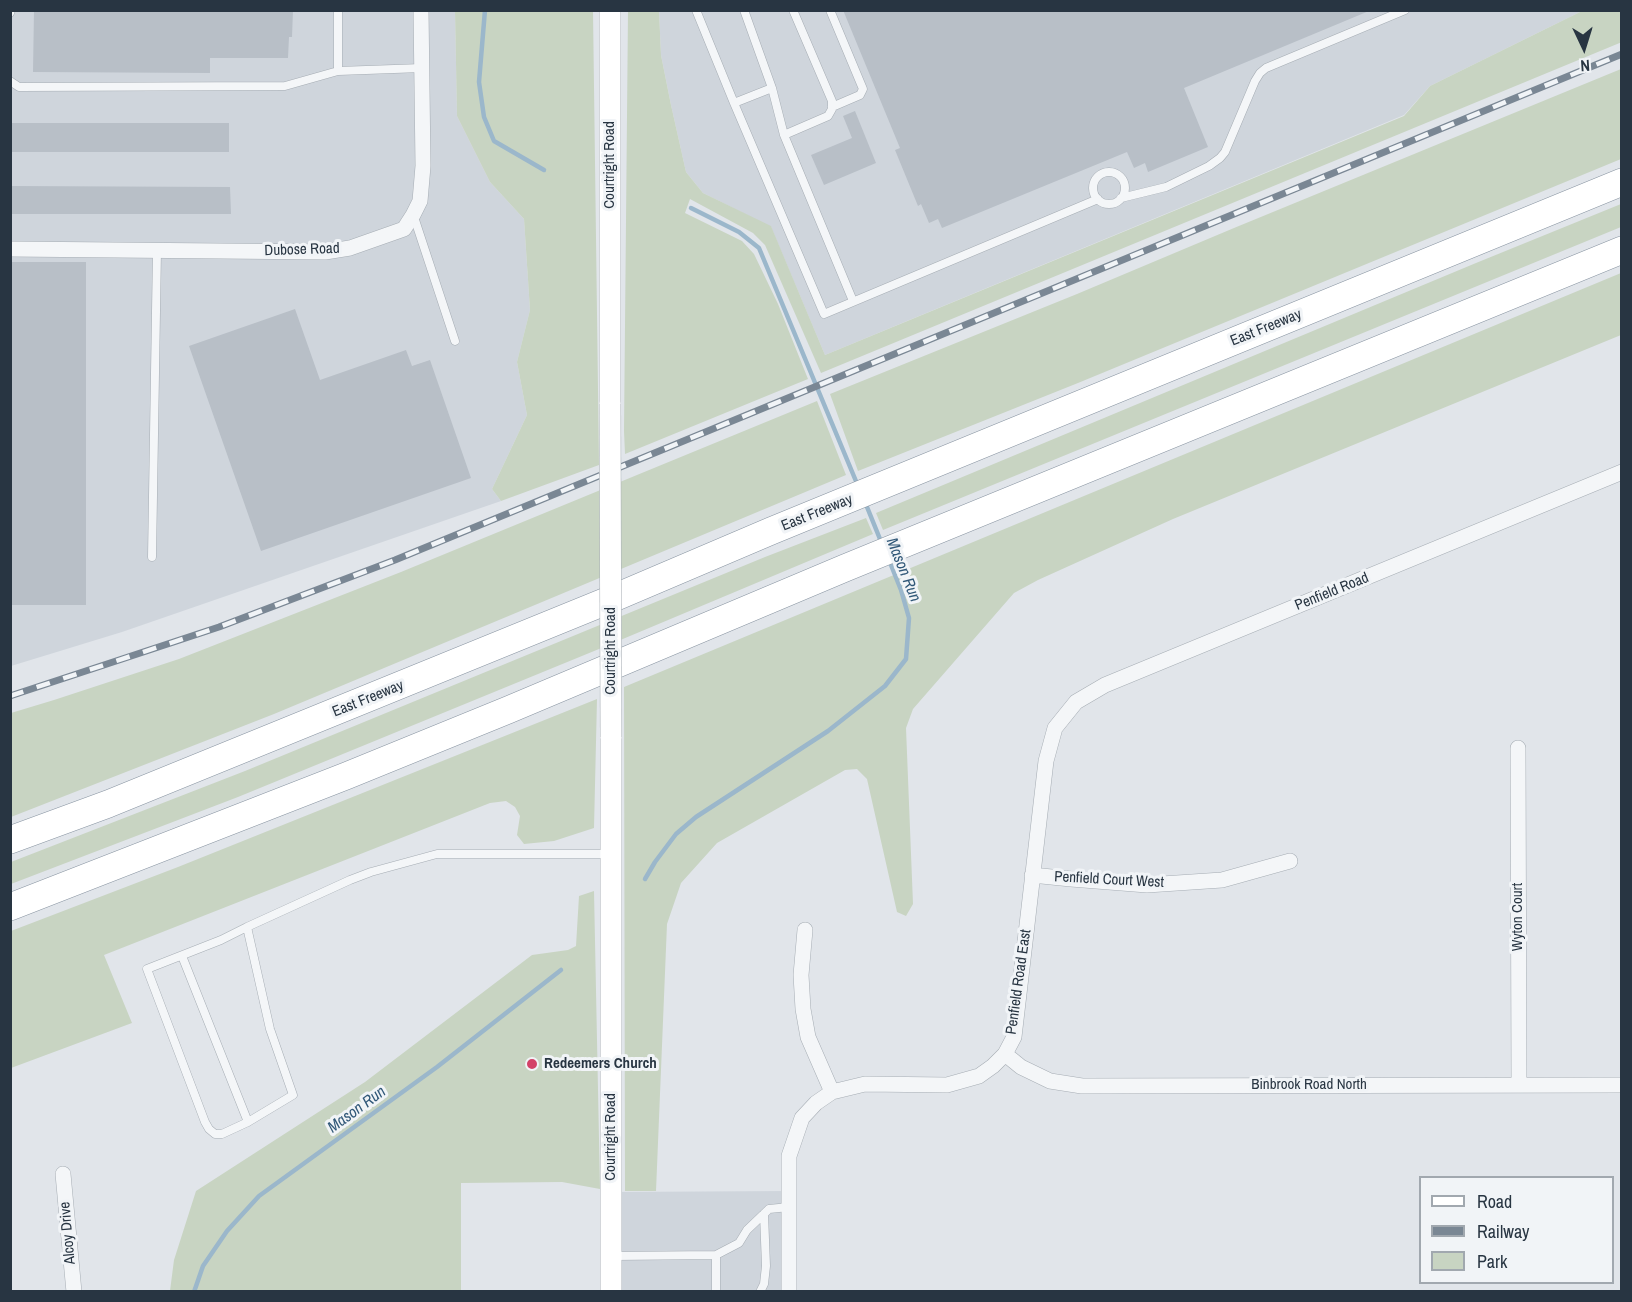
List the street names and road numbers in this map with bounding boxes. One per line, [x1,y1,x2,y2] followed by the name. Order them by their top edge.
[601,121,619,209] street label: Courtright Road
[264,240,340,260] street label: Dubose Road
[1228,306,1304,350] street label: East Freeway
[779,491,855,535] street label: East Freeway
[1292,569,1372,615] street label: Penfield Road
[602,607,620,695] street label: Courtright Road
[330,677,406,721] street label: East Freeway
[1054,868,1164,892] street label: Penfield Court West
[1509,883,1527,951] street label: Wyton Court
[1003,928,1035,1036] street label: Penfield Road East
[1251,1076,1367,1094] street label: Binbrook Road North
[602,1093,620,1181] street label: Courtright Road
[56,1201,80,1265] street label: Alcoy Drive

